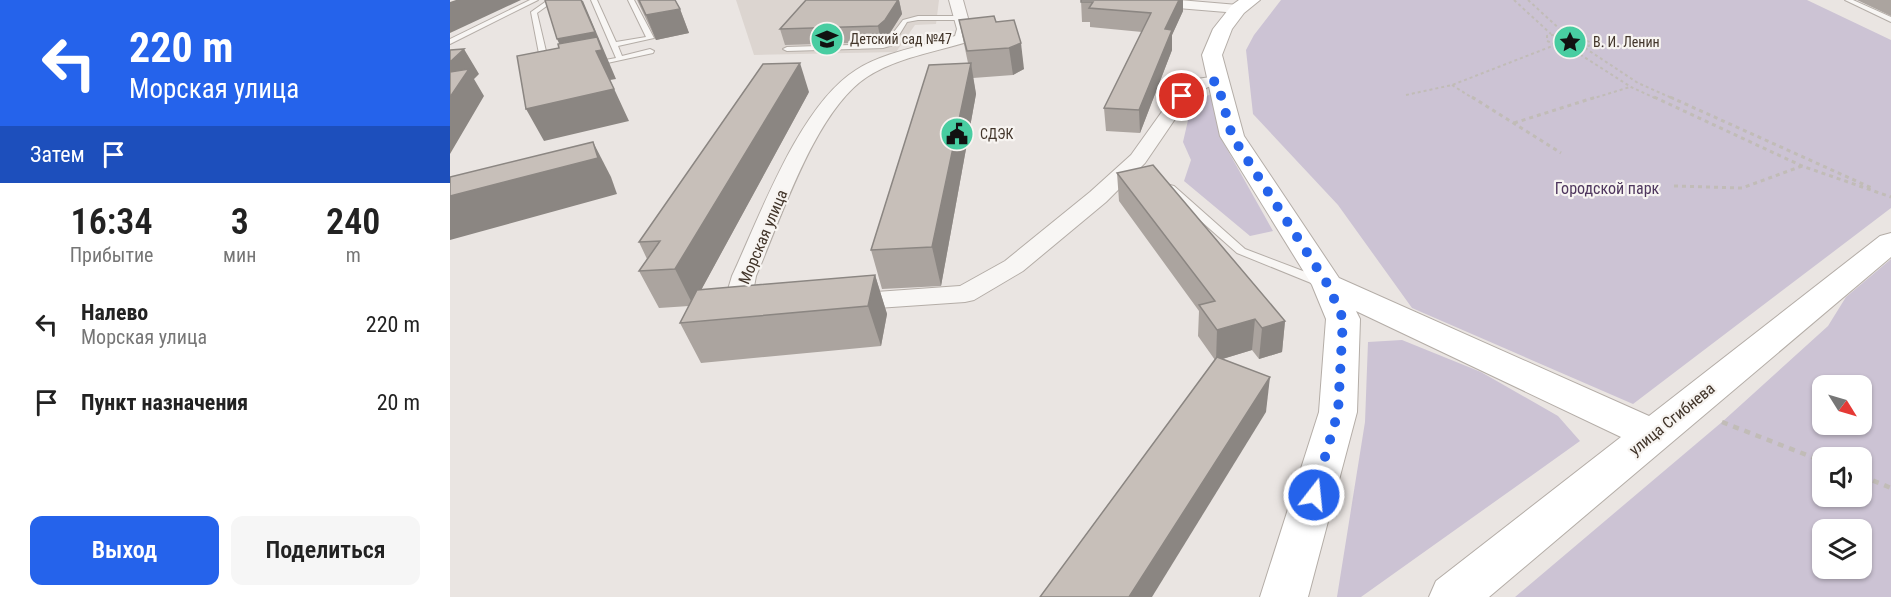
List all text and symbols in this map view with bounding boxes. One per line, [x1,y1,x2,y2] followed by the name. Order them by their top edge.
[809,21,845,57] school or university icon: Детский сад №47
[129,23,234,72] text: 220 m
[30,24,108,102] icon: left
[1552,24,1588,60] place icon: В. И. Ленин
[850,31,952,47] place label: Детский сад №47
[1593,34,1660,50] place label: В. И. Ленин
[1156,70,1207,121] pin
[129,73,299,105] text: Морская улица
[1165,79,1198,112] icon: arrive
[939,116,975,152] public building icon: СДЭК
[980,126,1013,142] place label: СДЭК
[97,138,130,171] icon: arrive
[30,142,85,167] text: Затем
[1555,179,1660,198] park label: Городской парк
[735,187,791,287] street label: Морская улица
[71,201,153,243] text: 16:34
[231,201,249,243] text: 3
[326,201,380,243] text: 240
[70,243,153,267] text: Прибытие
[223,243,256,267] text: мин
[346,243,361,267] text: m
[81,300,148,325] text: Налево
[30,308,63,341] icon: left
[366,312,420,337] text: 220 m
[81,325,207,349] text: Морская улица
[1812,375,1872,435] north arrow
[1812,375,1872,579] map controls
[1625,379,1719,459] street label: улица Сгибнева
[30,386,63,419] icon: arrive
[81,390,248,415] text: Пункт назначения
[377,390,420,415] text: 20 m
[1812,447,1872,507] button: sound
[1282,463,1346,527] position arrow
[30,516,219,585] button: Выход
[231,516,420,585] button: Поделиться
[1812,519,1872,579] button: layers

